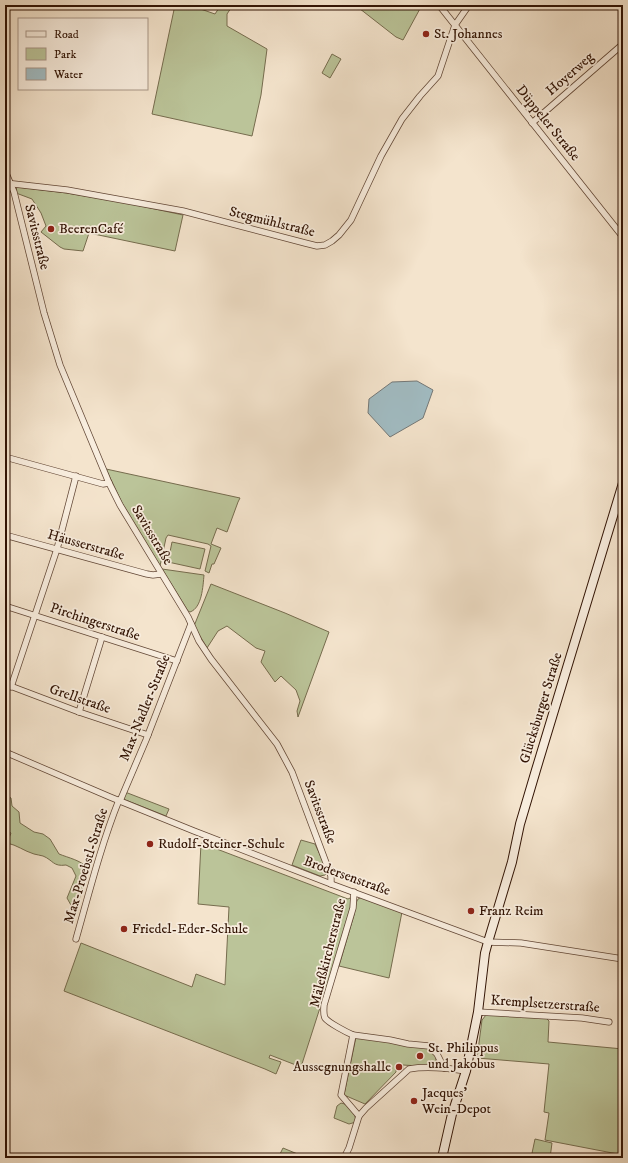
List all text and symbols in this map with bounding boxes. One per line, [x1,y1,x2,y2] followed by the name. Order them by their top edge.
[18,18,148,90] legend
[434,25,503,43] place label: St. Johannes
[54,27,79,42] text: Road
[421,29,431,39] marker: St. Johannes
[54,47,76,62] text: Park
[542,48,598,100] street label: Hoyerweg
[53,67,83,82] text: Water
[512,81,584,165] street label: Düppeler Straße
[20,202,54,272] street label: Savitsstraße
[227,203,317,241] street label: Stegmühlstraße
[59,220,123,238] place label: BeerenCafé
[46,224,56,234] marker: BeerenCafé
[127,502,177,568] street label: Savitsstraße
[45,525,127,565] street label: Häusserstraße
[48,599,142,645] street label: Pirchingerstraße
[516,650,566,766] street label: Glücksburger Straße
[115,652,175,764] street label: Max-Nadler-Straße
[47,680,113,718] street label: Grellstraße
[300,778,340,847] street label: Savitsstraße
[60,806,112,926] street label: Max-Proebstl-Straße
[158,835,285,853] place label: Rudolf-Steiner-Schule
[145,839,155,849] marker: Rudolf-Steiner-Schule
[301,852,393,900] street label: Brodersenstraße
[306,896,350,1009] street label: Mäleßkircherstraße
[479,902,544,920] place label: Franz Reim
[466,906,476,916] marker: Franz Reim
[132,920,248,938] place label: Friedel-Eder-Schule
[119,924,129,934] marker: Friedel-Eder-Schule
[490,991,600,1017] street label: Kremplsetzerstraße
[428,1039,499,1073] place label: St. Philippus und Jakobus
[415,1051,425,1061] marker: St. Philippus und Jakobus
[293,1058,391,1076] place label: Aussegnungshalle
[394,1062,404,1072] marker: Aussegnungshalle
[420,1084,492,1118] place label: Jacques’ Wein-Depot
[409,1096,419,1106] marker: Jacques’ Wein-Depot

